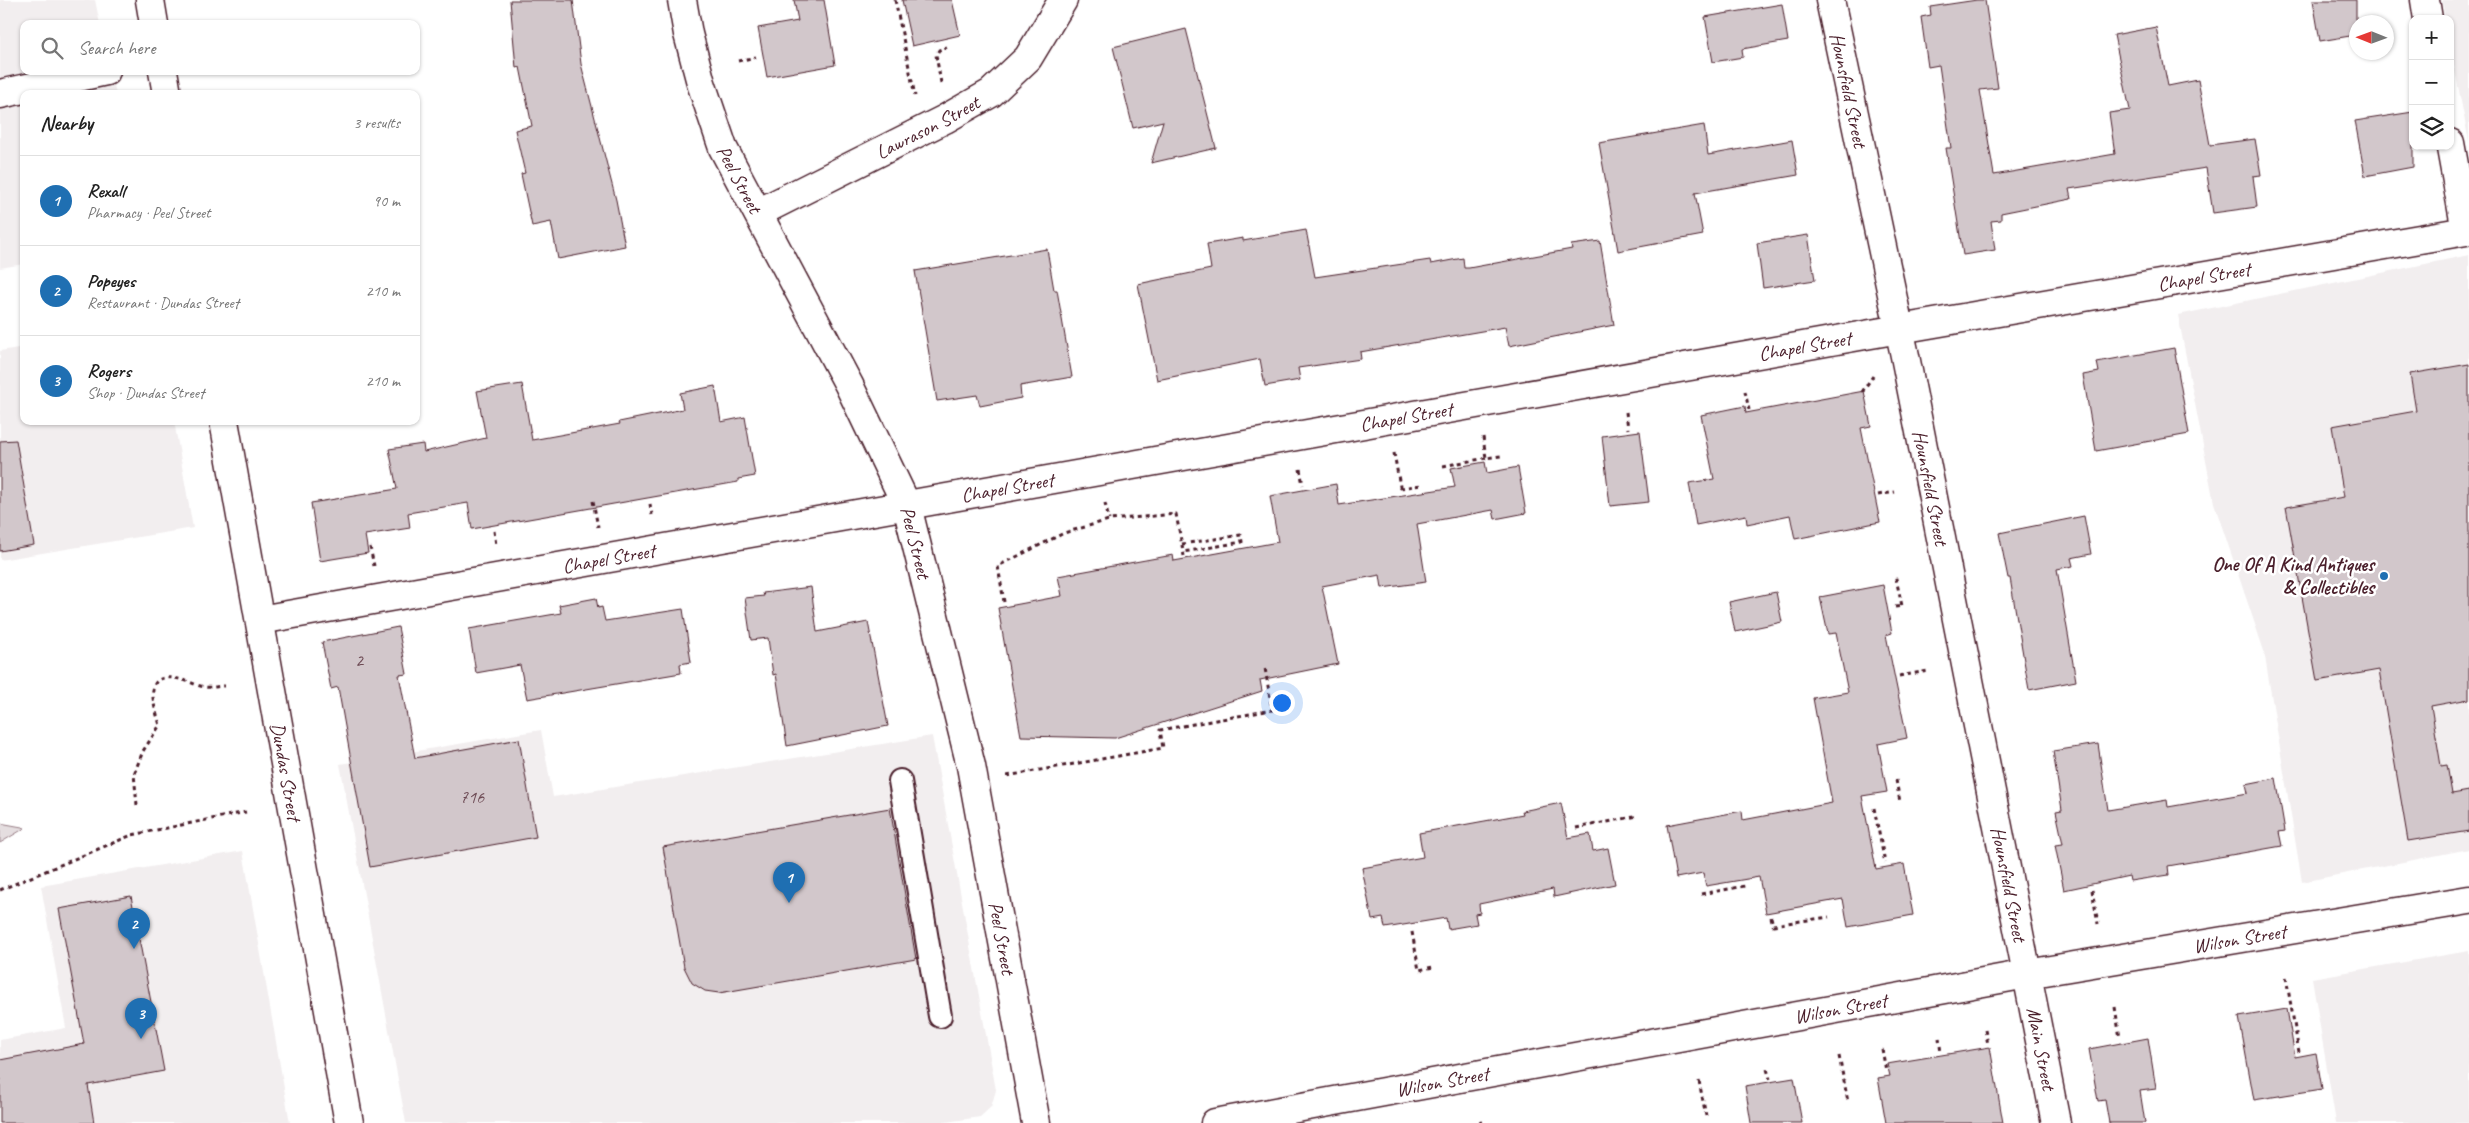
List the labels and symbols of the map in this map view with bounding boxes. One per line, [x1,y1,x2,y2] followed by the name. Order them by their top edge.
[2349,15,2394,60] north arrow
[1825,30,1874,152] street label: Hounsfield Street
[871,89,986,164] street label: Lawrason Street
[711,141,769,219] street label: Peel Street
[2156,256,2255,297] street label: Chapel Street
[1757,325,1856,366] street label: Chapel Street
[1358,395,1458,437] street label: Chapel Street
[1907,428,1955,550] street label: Hounsfield Street
[959,466,1059,508] street label: Chapel Street
[895,504,937,583] street label: Peel Street
[560,537,660,579] street label: Chapel Street
[2212,552,2376,600] place label: One Of A Kind Antiques & Collectibles
[2378,570,2390,582] marker: One Of A Kind Antiques & Collectibles
[355,649,365,671] house number: 2
[1269,690,1295,716] your location
[265,721,308,826] street label: Dundas Street
[460,786,485,808] house number: 716
[1986,824,2033,946] street label: Hounsfield Street
[773,862,805,903] pin: 1
[983,900,1022,979] street label: Peel Street
[118,908,150,949] pin: 2
[2191,918,2291,958] street label: Wilson Street
[1792,987,1892,1029] street label: Wilson Street
[125,998,157,1039] pin: 3
[2021,1005,2062,1095] street label: Main Street
[1394,1060,1494,1102] street label: Wilson Street

